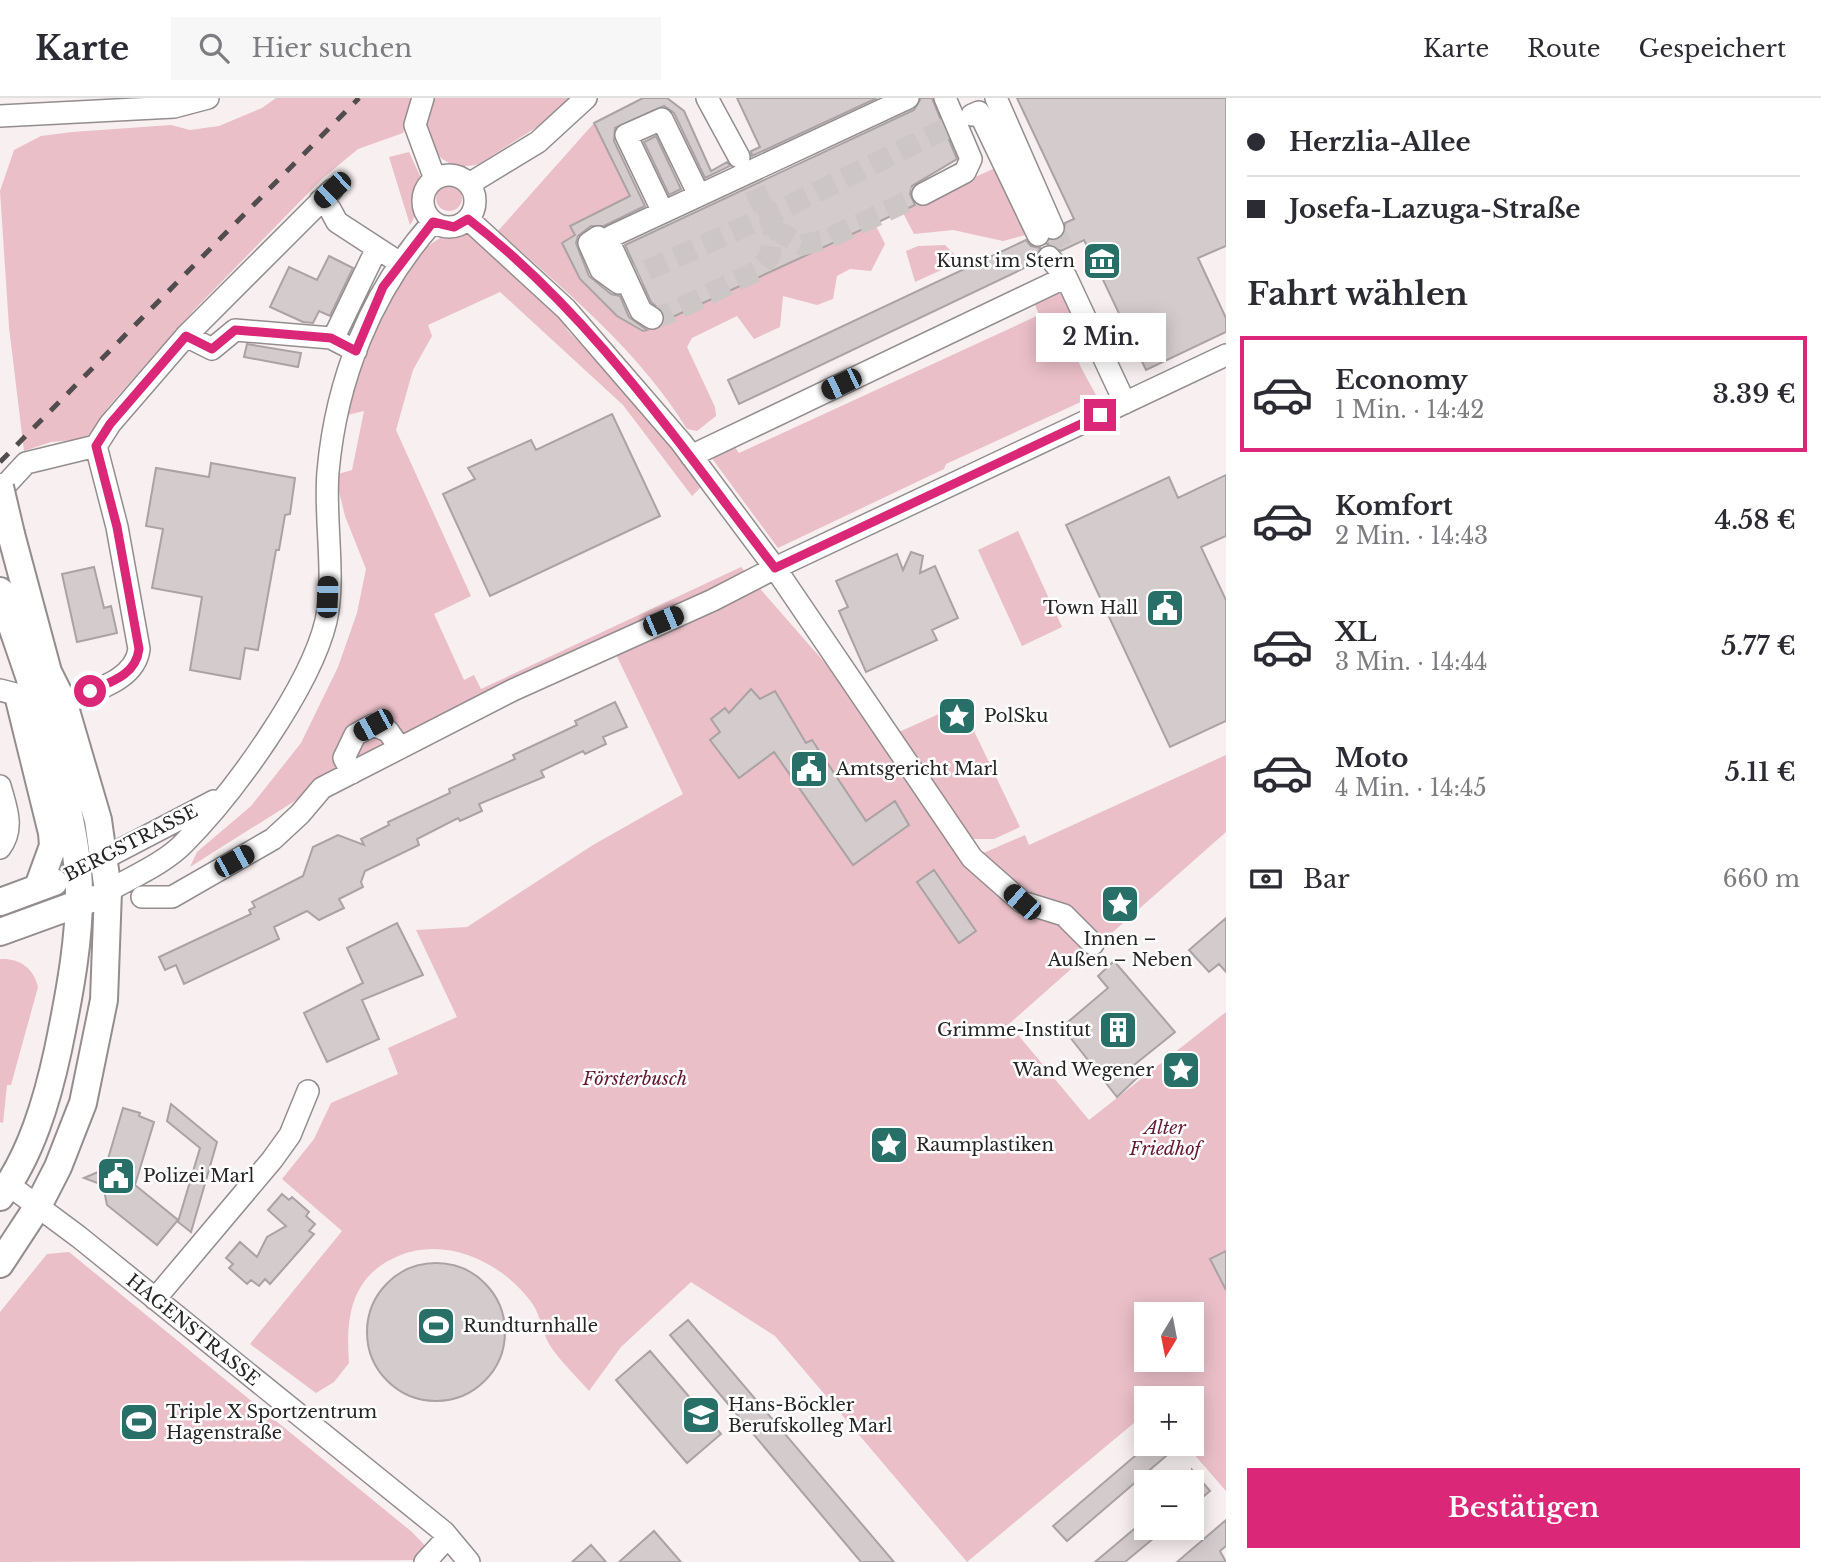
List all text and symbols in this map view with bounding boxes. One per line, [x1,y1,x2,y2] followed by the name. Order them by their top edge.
[171,17,661,80] search box
[35,28,129,69] text: Karte
[195,29,233,67] icon: search
[251,32,412,64] text: Hier suchen
[1423,34,1489,63] text: Karte
[1527,34,1601,63] text: Route
[1639,34,1786,63] text: Gespeichert
[1289,126,1471,158] text: Herzlia-Allee
[310,168,355,212] car
[1289,193,1581,225] text: Josefa-Lazuga-Straße
[1081,240,1123,282] museum icon: Kunst im Stern
[936,250,1075,272] place label: Kunst im Stern
[1247,274,1468,314] text: Fahrt wählen
[1035,314,1165,362] callout: 2 Min.
[1062,323,1140,351] text: 2 Min.
[1251,363,1314,426] icon: car
[1335,364,1468,396] text: Economy
[818,365,865,403] car
[1713,378,1796,410] text: 3.39 €
[1335,396,1484,424] text: 1 Min. · 14:42
[1084,399,1116,431] route end
[1251,489,1314,552] icon: car
[1335,490,1453,522] text: Komfort
[1715,504,1796,536] text: 4.58 €
[1335,522,1488,550] text: 2 Min. · 14:43
[316,576,339,618] car
[1144,587,1186,629] public building icon: Town Hall
[1043,597,1138,619] place label: Town Hall
[640,603,687,639] car
[1251,615,1314,678] icon: car
[1335,616,1377,648] text: XL
[1721,630,1796,662] text: 5.77 €
[1335,648,1488,676] text: 3 Min. · 14:44
[74,675,106,707] route start
[936,695,978,737] place icon: PolSku
[984,705,1048,727] place label: PolSku
[350,706,397,744] car
[1251,741,1314,804] icon: car
[1335,742,1408,774] text: Moto
[788,748,830,790] public building icon: Amtsgericht Marl
[1725,756,1796,788] text: 5.11 €
[835,758,998,780] place label: Amtsgericht Marl
[1335,774,1486,802] text: 4 Min. · 14:45
[61,800,201,886] street label: BERGSTRASSE
[211,842,258,880] car
[1247,860,1285,898] icon: cash
[1303,863,1350,895] text: Bar
[1723,865,1800,893] text: 660 m
[1000,880,1045,924] car
[1099,883,1141,925] place icon: Innen – Außen – Neben
[1047,928,1192,971] place label: Innen – Außen – Neben
[1097,1009,1139,1051] building icon: Grimme-Institut
[937,1019,1091,1041] place label: Grimme-Institut
[1160,1049,1202,1091] place icon: Wand Wegener
[1012,1059,1154,1081] place label: Wand Wegener
[582,1068,687,1090] park label: Försterbusch
[1129,1117,1204,1160] park label: Alter Friedhof
[868,1124,910,1166] place icon: Raumplastiken
[916,1134,1054,1156] place label: Raumplastiken
[95,1155,137,1197] public building icon: Polizei Marl
[143,1165,254,1187] place label: Polizei Marl
[122,1269,264,1391] street label: HAGENSTRASSE
[1134,1302,1204,1372] north arrow
[1134,1302,1204,1540] map controls
[415,1305,457,1347] sports icon: Rundturnhalle
[463,1315,598,1337] place label: Rundturnhalle
[1134,1386,1204,1456] button: +
[680,1394,722,1436] school or university icon: Hans-Böckler Berufskolleg Marl
[728,1394,893,1437] place label: Hans-Böckler Berufskolleg Marl
[118,1401,160,1443] sports icon: Triple X Sportzentrum Hagenstraße
[166,1401,377,1444] place label: Triple X Sportzentrum Hagenstraße
[1247,1468,1800,1548] button: Bestätigen
[1134,1470,1204,1540] button: −

